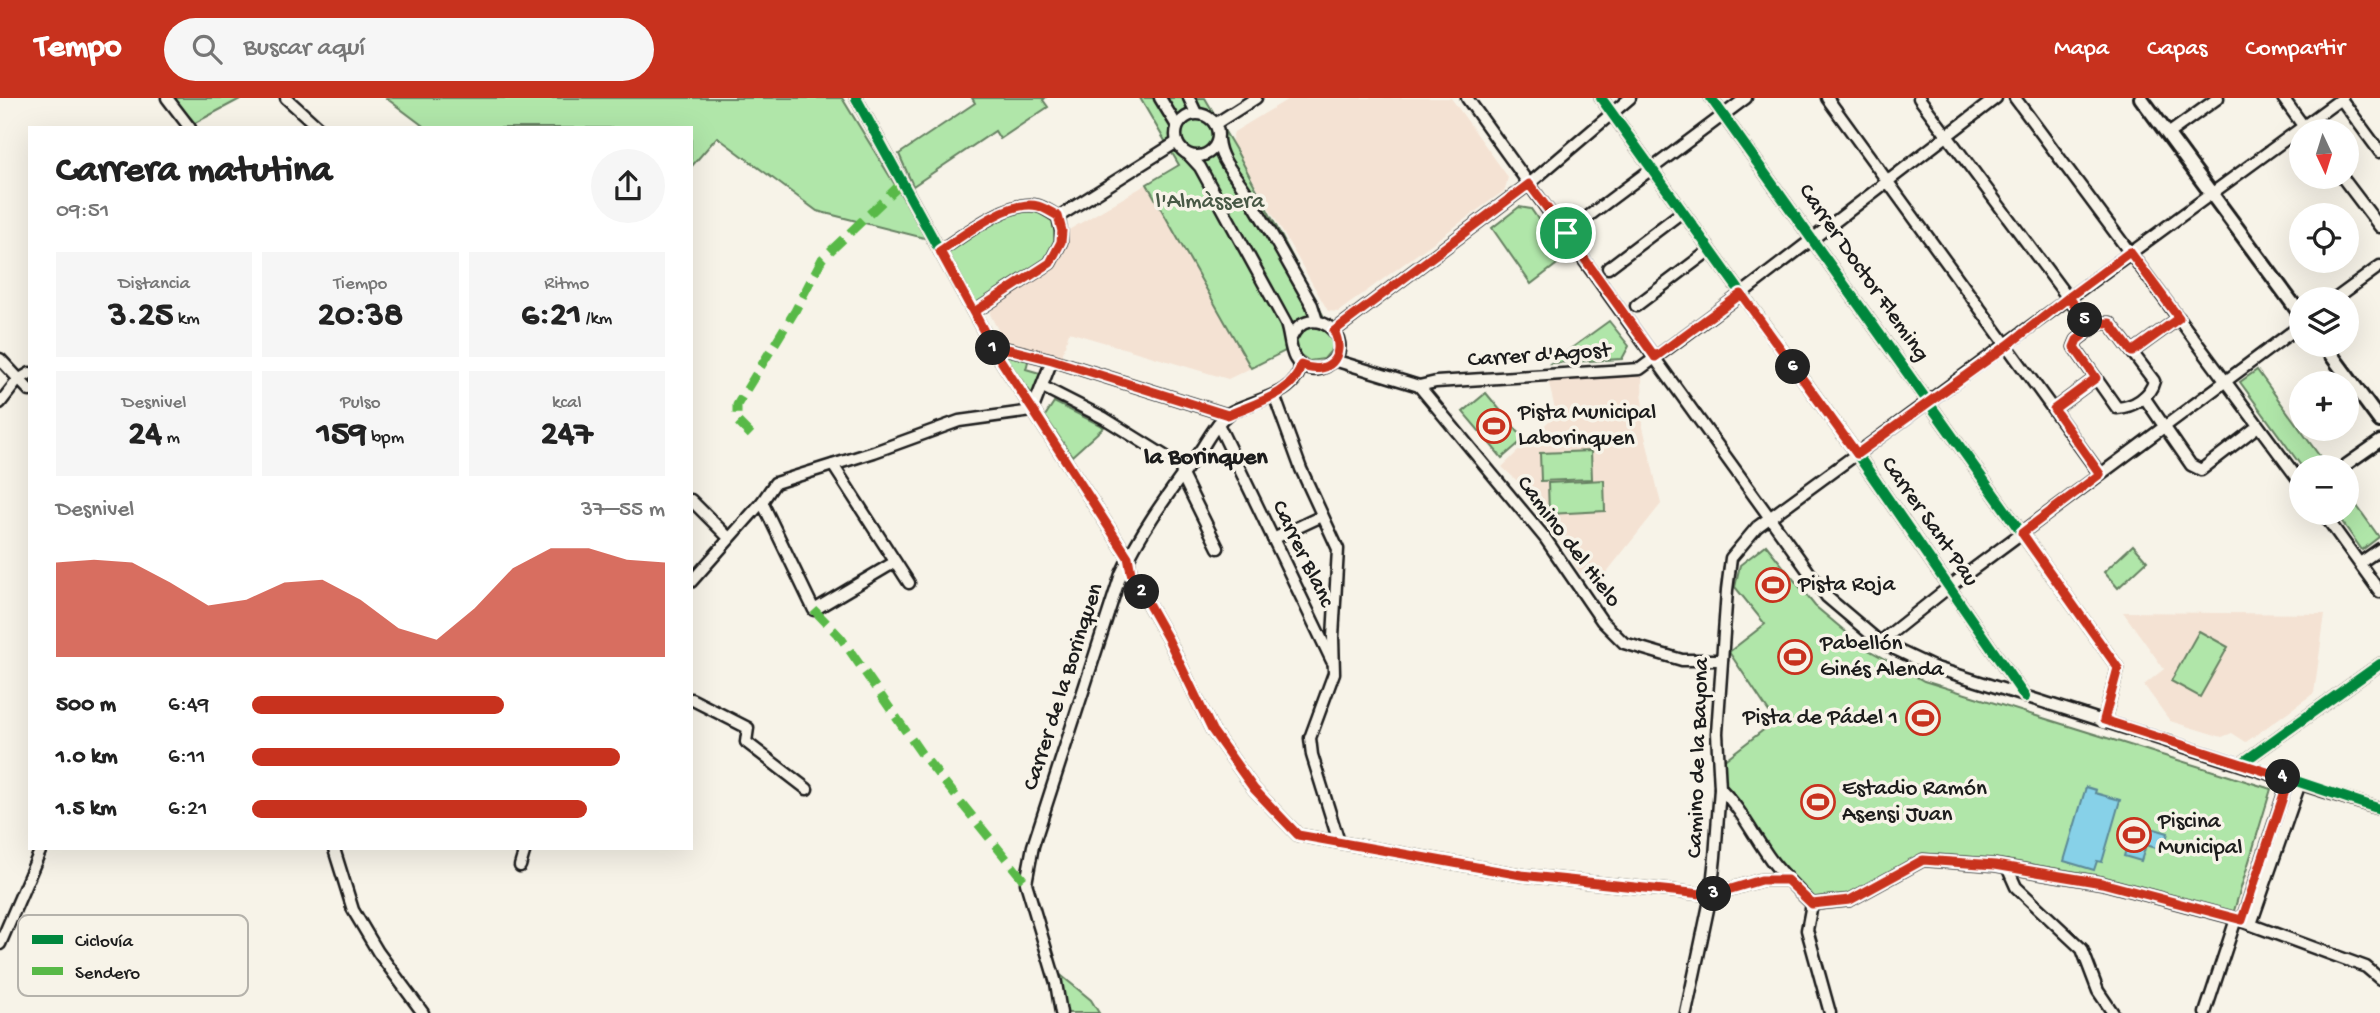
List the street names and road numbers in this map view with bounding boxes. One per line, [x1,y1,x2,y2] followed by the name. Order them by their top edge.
[1792,179,1934,367] street label: Carrer Doctor Fleming
[1467,337,1613,374] street label: Carrer d'Agost
[1874,452,1984,592] street label: Carrer Sant Pau
[1510,471,1626,613] street label: Camino del Hielo
[1265,496,1340,613] street label: Carrer Blanc
[1018,580,1110,794] street label: Carrer de la Borinquen
[1682,656,1716,859] street label: Camino de la Bayona

